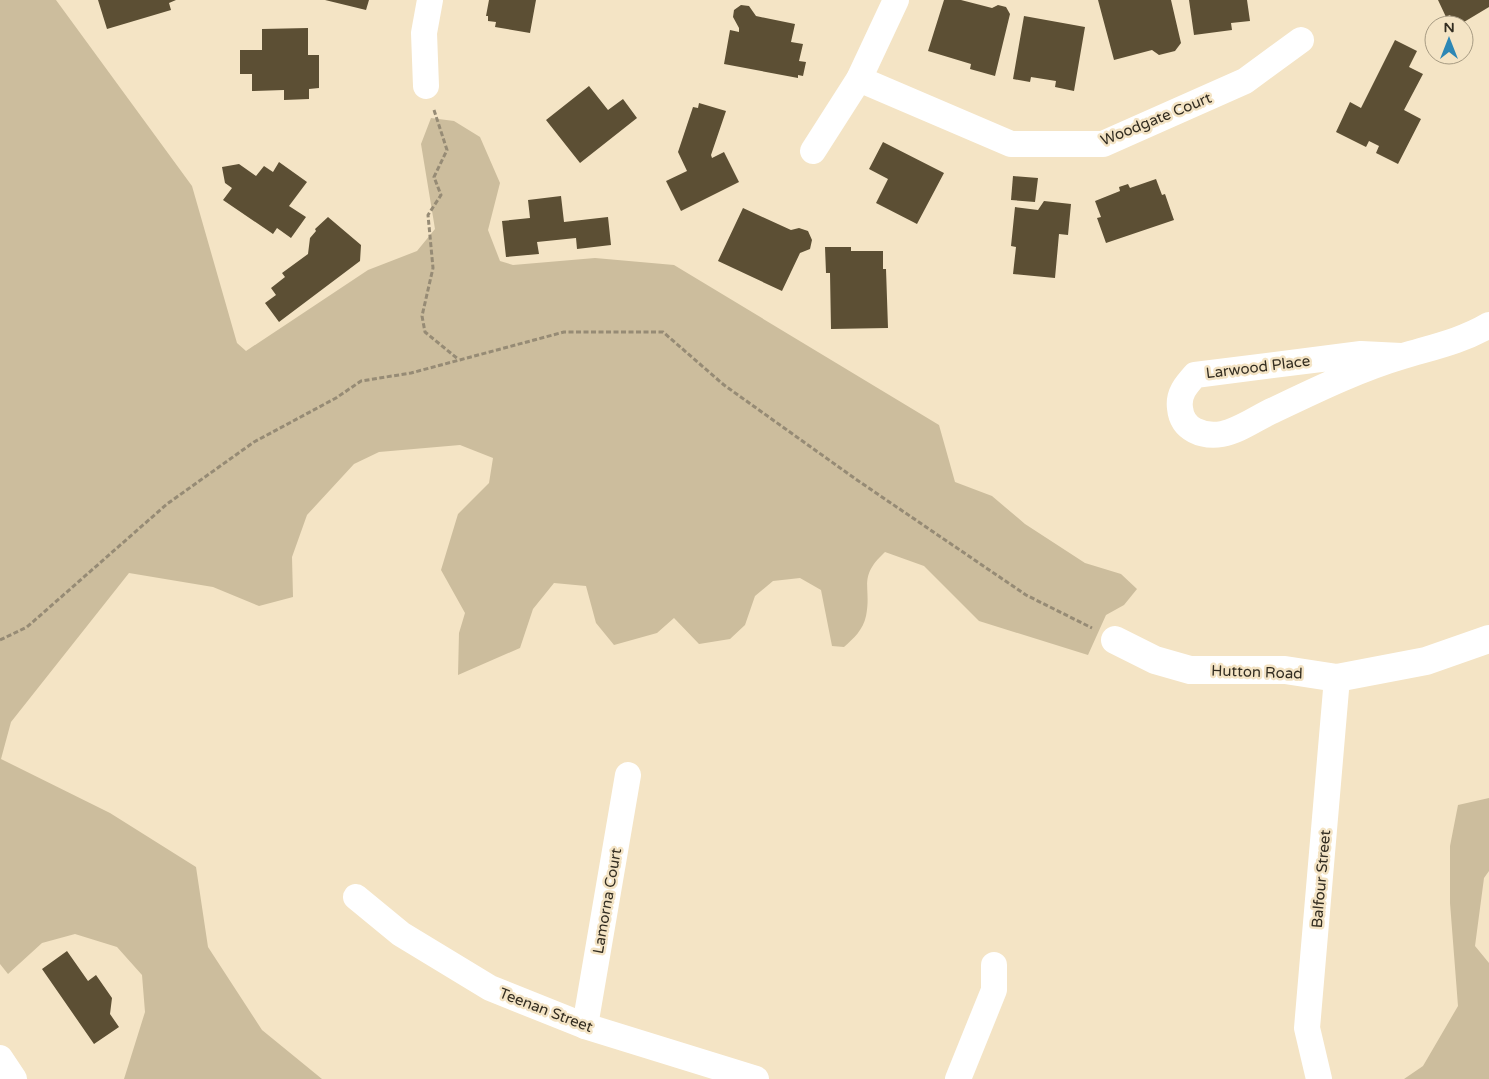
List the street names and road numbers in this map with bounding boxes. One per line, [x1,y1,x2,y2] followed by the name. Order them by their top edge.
[1098,88,1214,149] street label: Woodgate Court
[1205,352,1311,382] street label: Larwood Place
[1211,661,1303,683] street label: Hutton Road
[1308,829,1334,929] street label: Balfour Street
[589,846,625,955] street label: Lamorna Court
[497,984,596,1036] street label: Teenan Street

